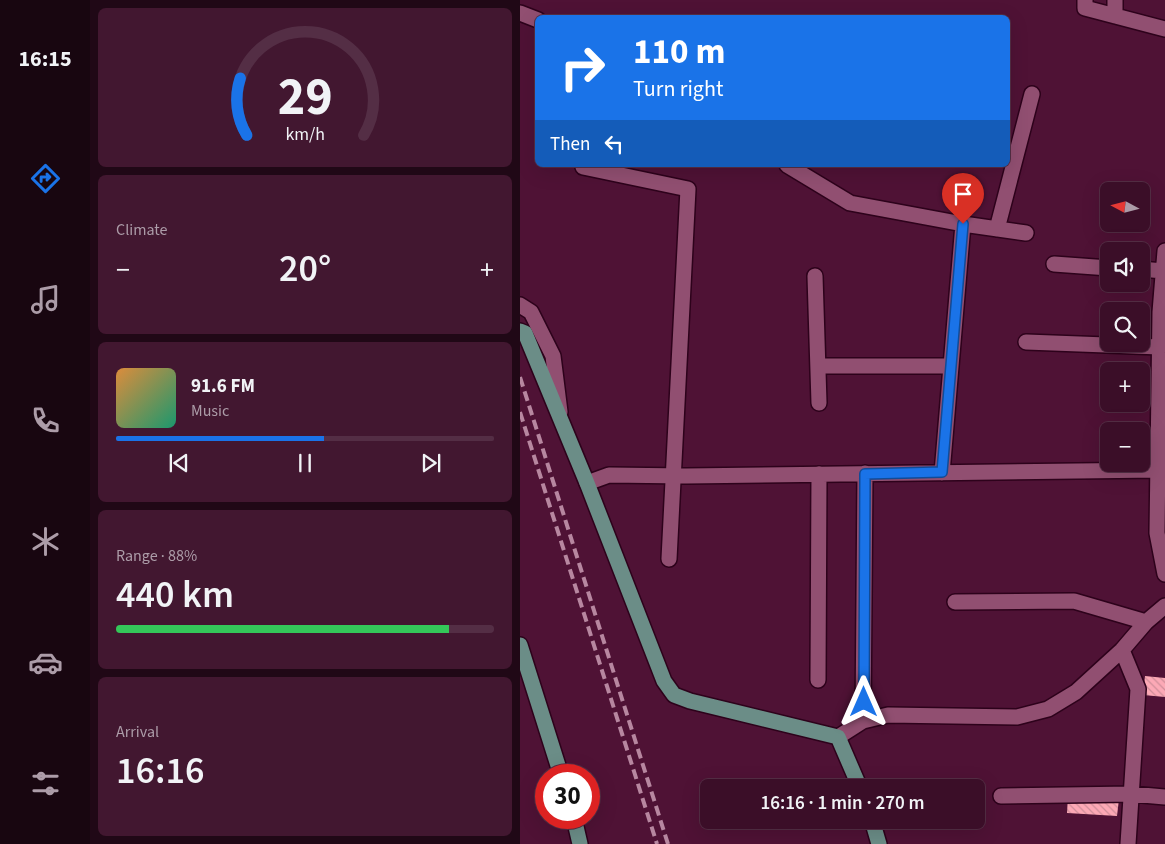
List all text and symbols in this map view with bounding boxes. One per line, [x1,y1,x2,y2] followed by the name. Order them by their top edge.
[633,27,725,77] text: 110 m
[550,35,615,100] icon: right
[18,43,72,75] text: 16:15
[278,61,332,135] text: 29
[633,73,723,105] text: Turn right
[285,122,325,147] text: km/h
[600,130,628,158] icon: left
[550,131,590,158] text: Then
[28,161,63,196] icon: directions
[942,173,984,224] pin
[949,180,977,208] icon: arrive
[1100,182,1150,232] north arrow
[1100,182,1150,472] map controls
[116,219,167,241] text: Climate
[279,242,331,296] text: 20°
[1100,242,1150,292] button: sound
[116,250,130,290] text: −
[480,250,494,290] text: +
[28,282,63,317] icon: music
[1100,302,1150,352] button: search
[1100,362,1150,412] button: +
[191,373,255,400] text: 91.6 FM
[191,400,229,422] text: Music
[28,403,63,438] icon: phone
[1100,422,1150,472] button: −
[165,449,193,477] icon: previous
[291,449,319,477] icon: pause
[417,449,445,477] icon: next
[28,524,63,559] icon: climate
[116,545,197,567] text: Range · 88%
[116,568,234,622] text: 440 km
[28,645,63,680] icon: car
[837,675,889,727] position arrow
[116,721,159,743] text: Arrival
[116,744,204,798] text: 16:16
[535,764,600,829] speed limit sign: 30
[28,766,63,801] icon: filters
[760,790,925,817] text: 16:16 · 1 min · 270 m

